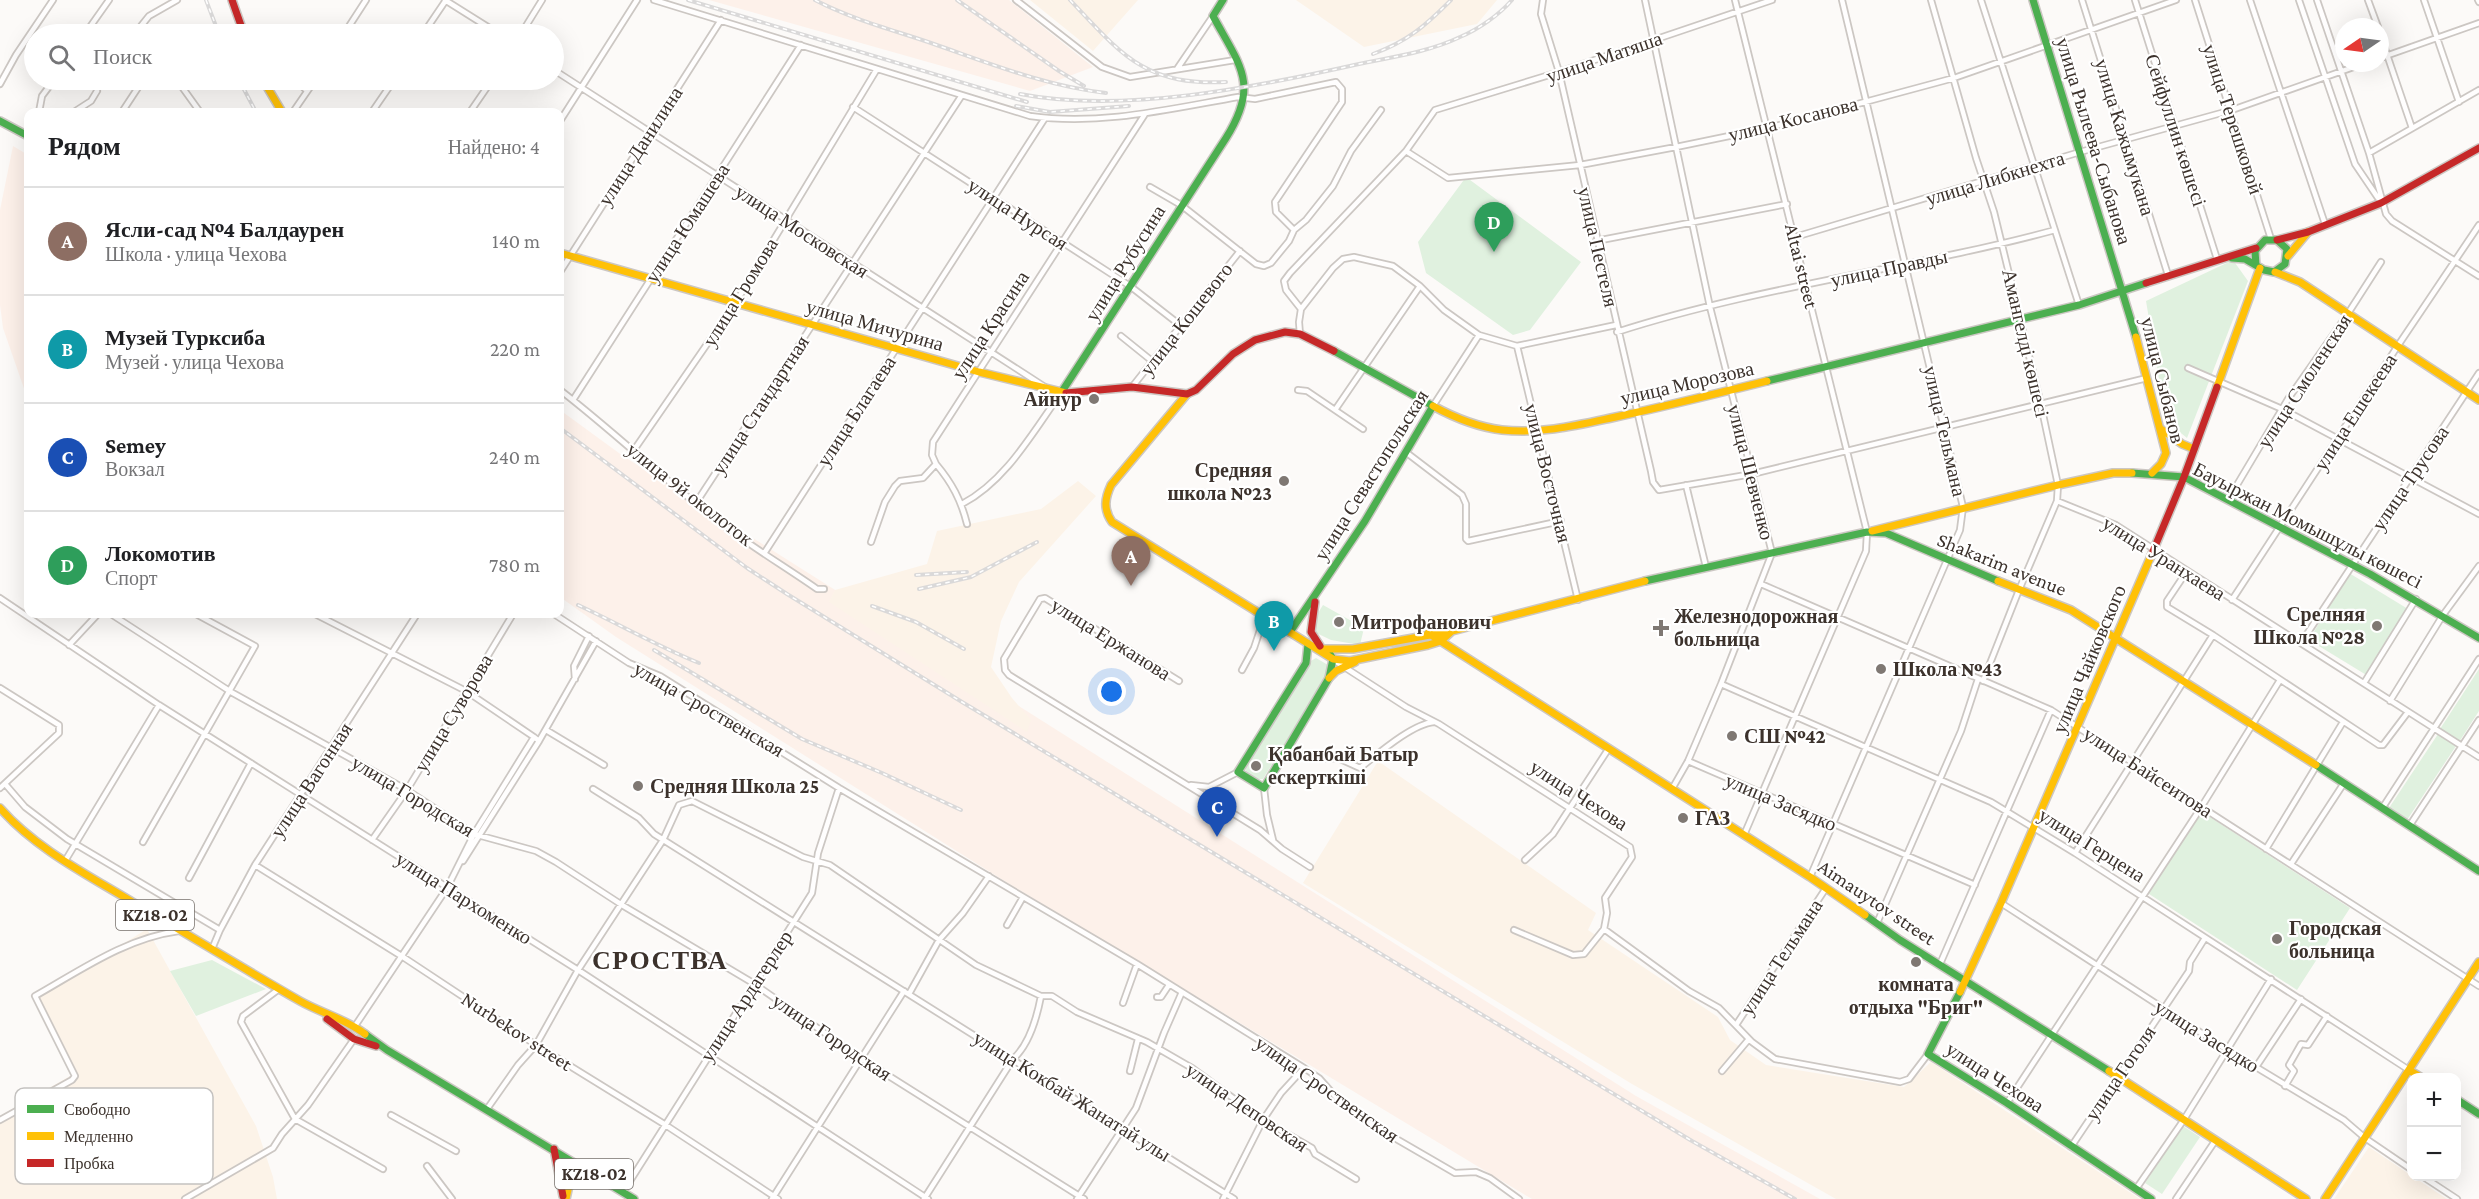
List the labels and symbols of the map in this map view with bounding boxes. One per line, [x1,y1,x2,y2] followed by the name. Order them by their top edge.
[2335,18,2389,72] north arrow
[1543,27,1665,88] street label: улица Матяша
[2051,35,2136,248] street label: улица Рылеева-Сыбанова
[2197,41,2268,197] street label: улица Терешковой
[2140,51,2211,210] street label: Сейфуллин көшесі
[2090,56,2159,219] street label: улица Кажымукана
[593,82,688,210] street label: улица Данилина
[1726,92,1860,147] street label: улица Косанова
[1923,146,2067,211] street label: улица Либкнехта
[640,159,735,287] street label: улица Юмашева
[963,174,1072,255] street label: улица Нурсая
[731,180,873,283] street label: улица Московская
[1573,185,1623,309] street label: улица Пестеля
[1081,201,1170,326] street label: улица Рубусина
[1474,202,1514,252] pin: D
[1781,221,1823,311] street label: Altai street
[698,234,783,351] street label: улица Громова
[1829,245,1950,292] street label: улица Правды
[1135,258,1238,380] street label: улица Кошевого
[947,267,1034,384] street label: улица Красина
[1997,267,2054,420] street label: Амангелді көшесі
[803,295,946,356] street label: улица Мичурина
[2253,310,2356,452] street label: улица Смоленская
[2136,315,2189,446] street label: улица Сыбанов
[707,331,814,479] street label: улица Стандартная
[2309,349,2402,475] street label: улица Ешекеева
[812,352,901,471] street label: улица Благаева
[1618,357,1756,410] street label: улица Морозова
[1918,363,1971,499] street label: улица Тельмана
[1309,386,1433,565] street label: улица Севастопольская
[1023,388,1082,411] place label: Айнур
[1087,392,1101,406] marker: Айнур
[1519,401,1576,545] street label: улица Восточная
[1723,402,1779,542] street label: улица Шевченко
[2367,421,2454,535] street label: улица Трусова
[622,438,758,551] street label: улица 9й околоток
[2189,457,2427,594] street label: Бауыржан Момышұлы көшесі
[1167,459,1272,504] place label: Средняя школа №23
[1277,474,1291,488] marker: Средняя школа №23
[2098,511,2230,606] street label: улица Уранхаева
[1934,528,2070,600] street label: Shakarim avenue
[1112,536,1150,586] pin: A
[2048,582,2131,737] street label: улица Чайковского
[1047,593,1175,685] street label: улица Ержанова
[1254,602,1294,651] pin: B
[2253,603,2365,648] place label: Срелняя Школа №28
[1674,605,1838,650] place label: Железнодорожная больница
[1351,611,1491,634] place label: Митрофанович
[1332,615,1346,629] marker: Митрофанович
[1652,619,1670,637] marker: Железнодорожная больница
[2370,619,2384,633] marker: Срелняя Школа №28
[409,650,498,776] street label: улица Суворова
[629,657,788,762] street label: улица Сроственская
[1893,658,2002,680] place label: Школа №43
[1874,662,1888,676] marker: Школа №43
[1097,677,1126,706] your location
[266,718,357,842] street label: улица Вагонная
[2079,722,2217,823] street label: улица Байсеитова
[1744,725,1826,747] place label: СШ №42
[1725,729,1739,743] marker: СШ №42
[1268,743,1419,789] place label: Қабанбай Батыр ескерткіші
[347,751,478,842] street label: улица Городская
[1525,755,1632,836] street label: улица Чехова
[1249,759,1263,773] marker: Қабанбай Батыр ескерткіші
[1722,769,1840,836] street label: улица Засядко
[650,775,819,798] place label: Средняя Школа 25
[631,779,645,793] marker: Средняя Школа 25
[1198,788,1236,837] pin: C
[2034,804,2149,887] street label: улица Герцена
[1695,807,1730,829] place label: ГАЗ
[1676,811,1690,825] marker: ГАЗ
[391,847,536,950] street label: улица Пархоменко
[1814,855,1940,950] street label: Aimauytov street
[1735,895,1827,1020] street label: улица Тельмана
[116,900,194,930] road number: KZ18-02
[2289,917,2382,962] place label: Городская больница
[695,926,797,1066] street label: улица Ардагерлер
[2270,932,2284,946] marker: Городская больница
[592,946,728,975] district label: СРОСТВА
[1909,955,1923,969] marker: комната отдыха "Бриг"
[1849,973,1983,1019] place label: комната отдыха "Бриг"
[458,987,577,1075] street label: Nurbekov street
[768,989,896,1086] street label: улица Городская
[2150,995,2263,1078] street label: улица Засядко
[2080,1021,2161,1125] street label: улица Гоголя
[969,1026,1175,1167] street label: улица Кокбай Жанатай улы
[1251,1031,1403,1148] street label: улица Сроственская
[1941,1037,2048,1118] street label: улица Чехова
[1181,1058,1312,1157] street label: улица Деповская
[15,1088,213,1184] legend
[64,1101,131,1119] text: Свободно
[64,1128,133,1146] text: Медленно
[64,1155,114,1173] text: Пробка
[555,1159,633,1189] road number: KZ18-02

